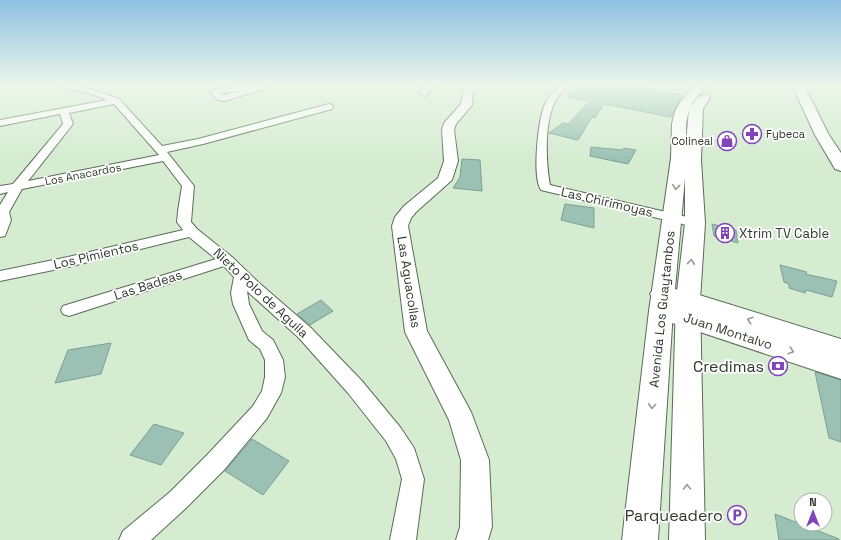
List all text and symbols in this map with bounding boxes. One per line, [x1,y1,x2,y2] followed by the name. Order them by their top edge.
[741,123,763,145] pharmacy icon: Fybeca
[766,127,806,141] place label: Fybeca
[716,130,738,152] shop icon: Colineal
[671,134,713,148] place label: Colineal
[44,160,123,188] street label: Los Anacardos
[559,183,655,221] street label: Las Chirimoyas
[672,184,681,190] one-way arrow
[714,222,736,244] building icon: Xtrim TV Cable
[739,225,829,242] place label: Xtrim TV Cable
[645,230,679,388] street label: Avenida Los Guaytambos
[393,235,425,329] street label: Las Aguacollas
[52,237,140,273] street label: Los Pimientos
[210,244,313,342] street label: Nieto Polo de Aguila
[687,259,696,265] one-way arrow
[112,266,185,304] street label: Las Badeas
[681,309,775,353] street label: Juan Montalvo
[747,317,754,325] one-way arrow
[787,347,794,355] one-way arrow
[767,355,789,377] bank icon: Credimas
[693,356,764,377] place label: Credimas
[648,403,657,409] one-way arrow
[683,484,691,490] one-way arrow
[793,492,833,532] north arrow
[809,495,817,509] text: N
[726,504,748,526] parking icon: Parqueadero
[625,505,723,526] place label: Parqueadero

